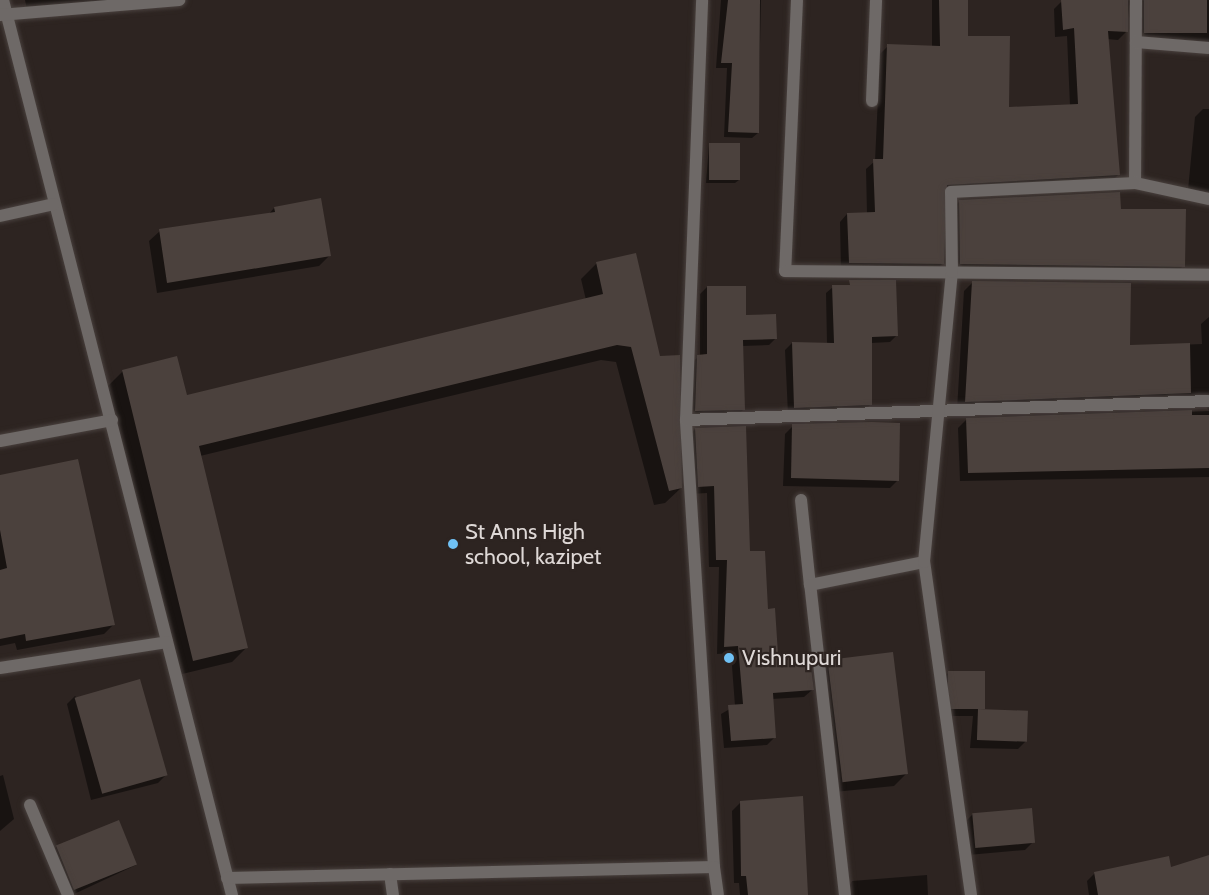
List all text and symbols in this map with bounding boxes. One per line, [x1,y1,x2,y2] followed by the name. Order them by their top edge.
[465,518,601,570] place label: St Anns High school, kazipet
[446,537,460,551] marker: St Anns High school, kazipet
[742,645,841,671] place label: Vishnupuri
[720,649,738,667] marker: Vishnupuri

